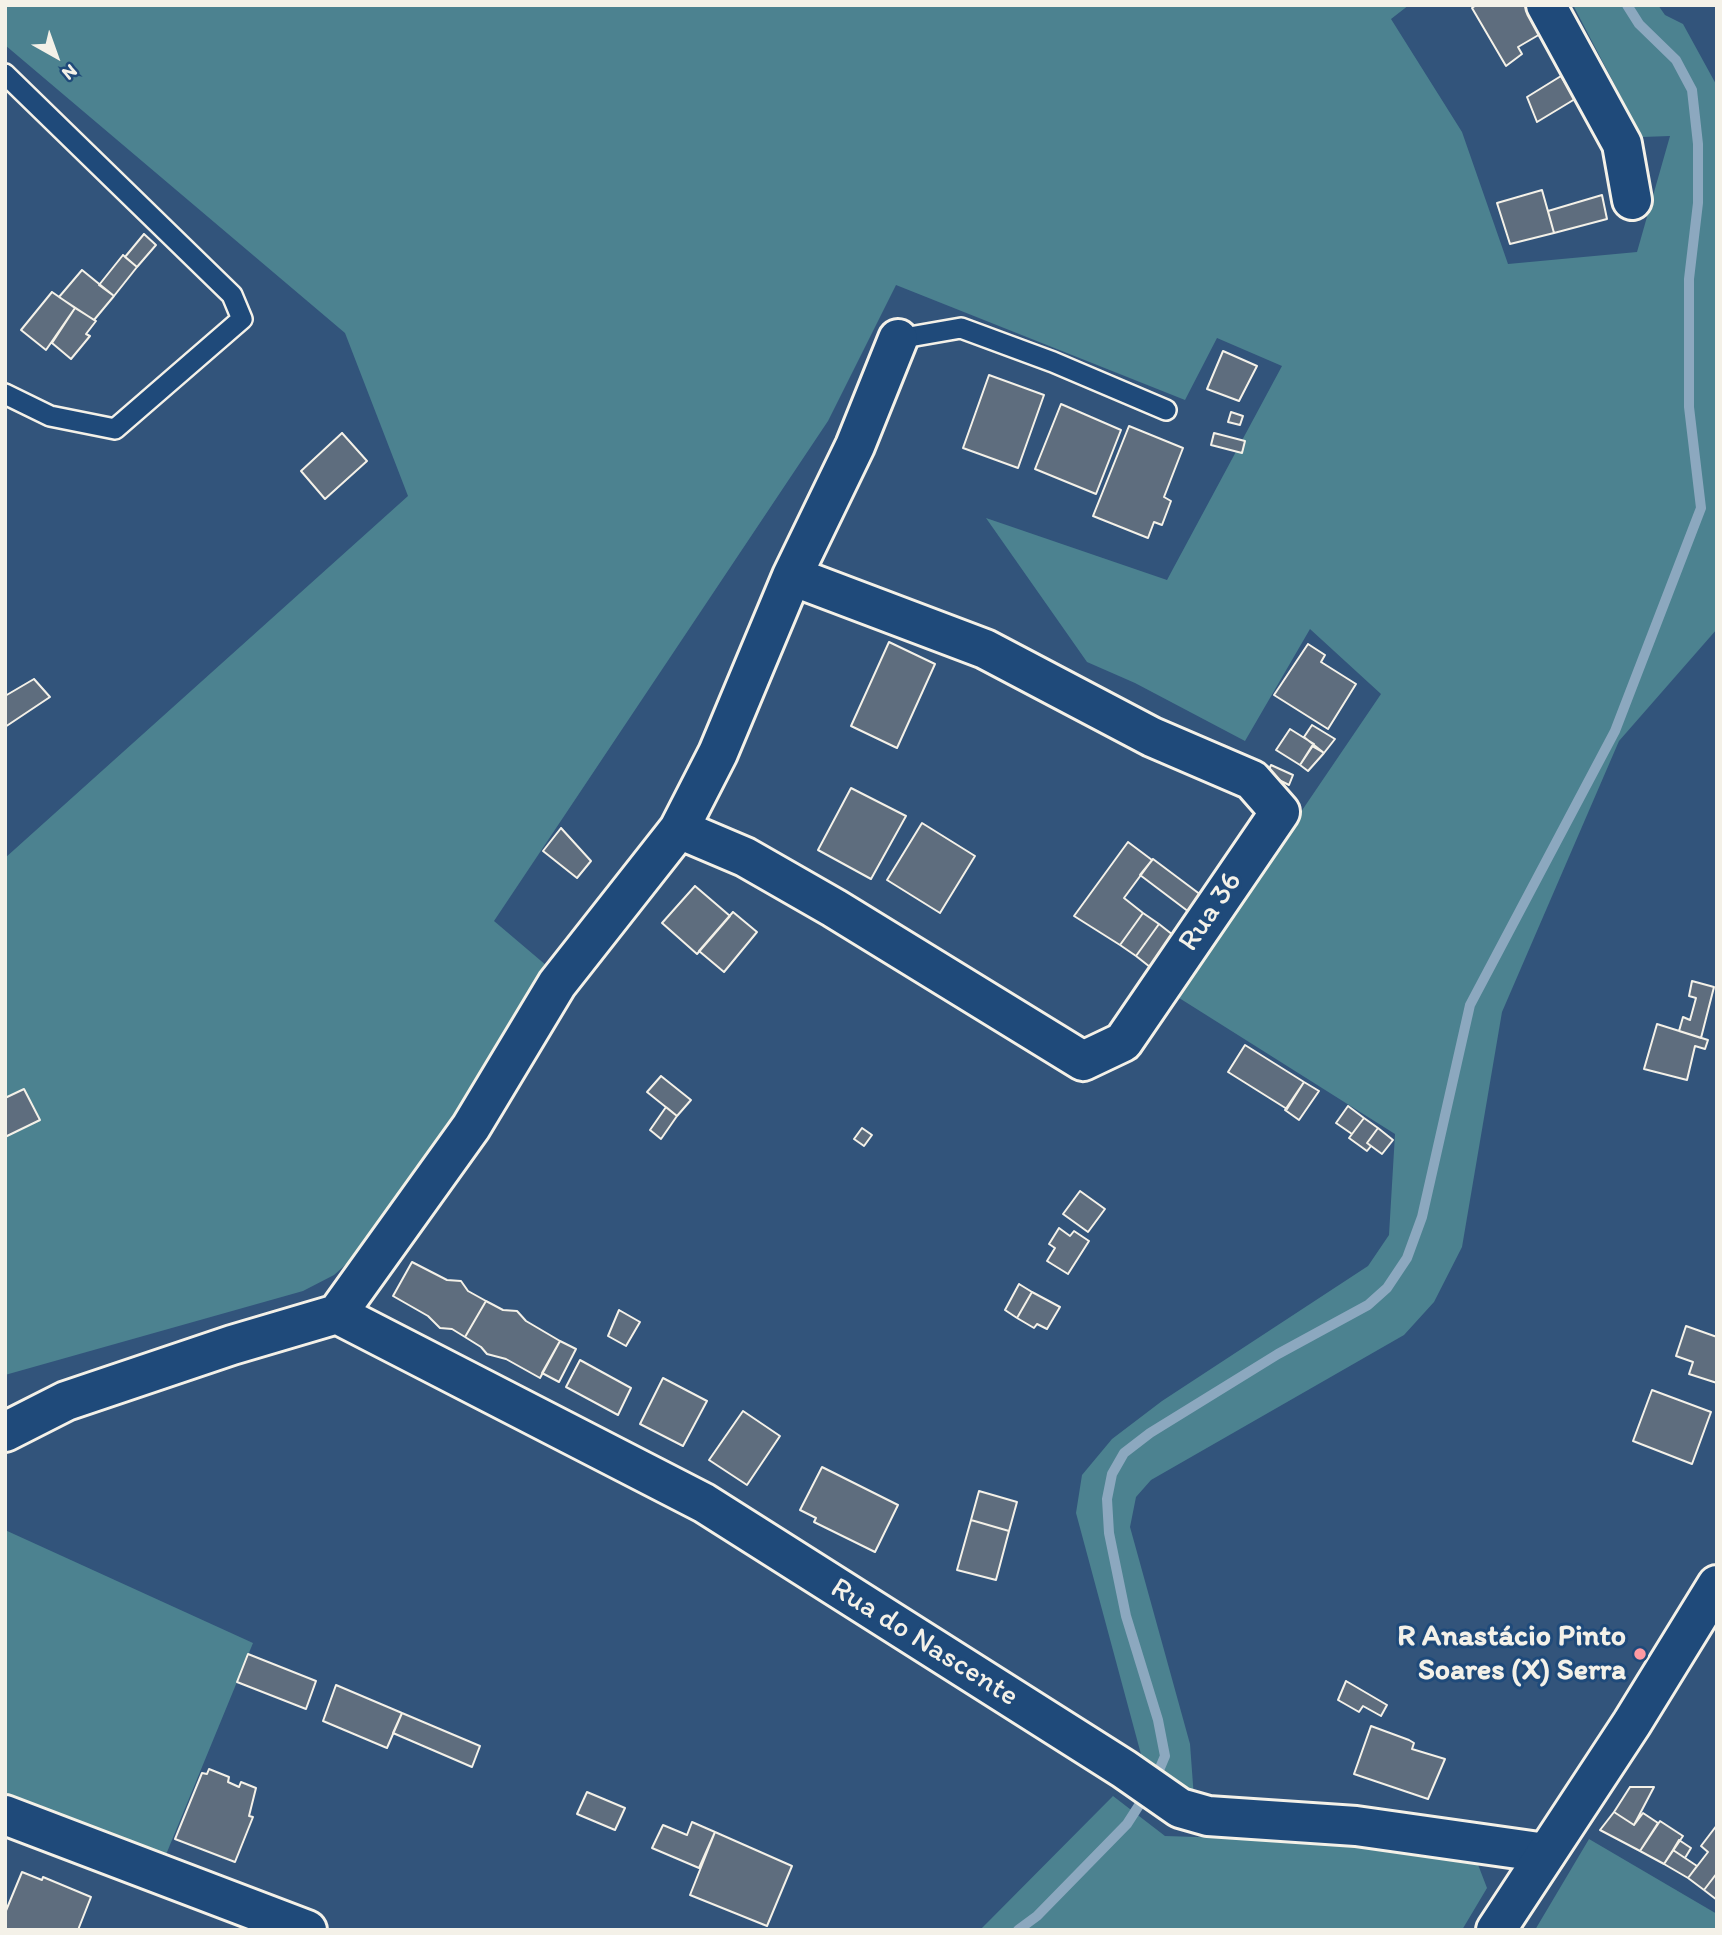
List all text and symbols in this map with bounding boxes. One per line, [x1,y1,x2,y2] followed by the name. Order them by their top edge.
[21,21,91,91] north arrow
[58,60,82,85] text: N
[1171,865,1251,959] street label: Rua 36
[823,1571,1025,1715] street label: Rua do Nascente
[1397,1619,1626,1690] place label: R Anastácio Pinto Soares (X) Serra
[1632,1646,1648,1662] marker: R Anastácio Pinto Soares (X) Serra

